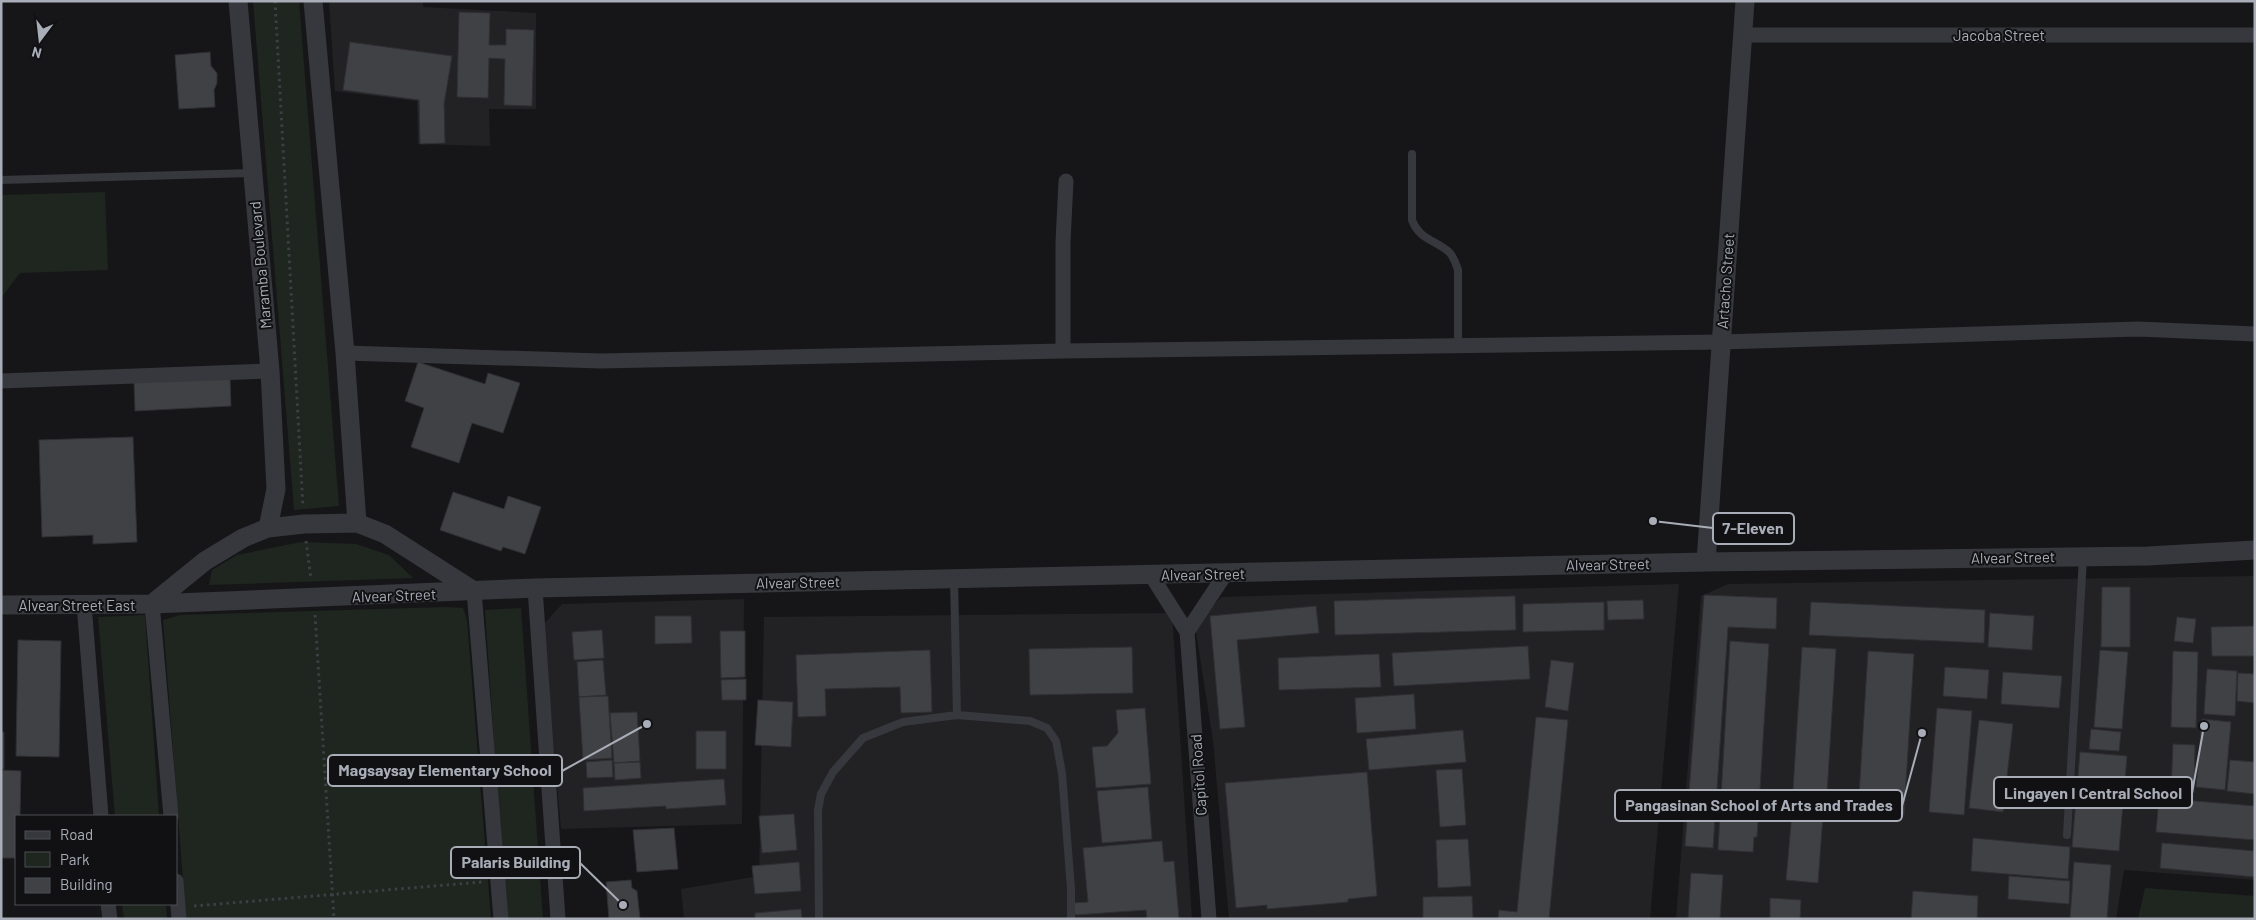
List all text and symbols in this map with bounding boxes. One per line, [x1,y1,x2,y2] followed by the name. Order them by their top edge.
[15,15,65,65] north arrow
[1953,26,2045,44] street label: Jacoba Street
[30,44,43,62] text: N
[245,201,275,329] street label: Maramba Boulevard
[1713,233,1737,329] street label: Artacho Street
[1713,513,1794,544] callout: 7-Eleven
[1722,518,1784,537] text: 7-Eleven
[1971,547,2055,567] street label: Alvear Street
[1566,554,1650,574] street label: Alvear Street
[1161,564,1245,584] street label: Alvear Street
[756,572,840,592] street label: Alvear Street
[352,585,436,605] street label: Alvear Street
[19,596,135,614] street label: Alvear Street East
[1186,734,1210,816] street label: Capitol Road
[328,755,562,786] callout: Magsaysay Elementary School
[338,760,552,779] text: Magsaysay Elementary School
[1994,777,2192,808] callout: Lingayen I Central School
[2004,783,2182,802] text: Lingayen I Central School
[1615,790,1902,821] callout: Pangasinan School of Arts and Trades
[1625,795,1893,814] text: Pangasinan School of Arts and Trades
[15,815,178,905] legend
[60,825,93,843] text: Road
[451,847,580,878] callout: Palaris Building
[60,850,90,868] text: Park
[462,852,571,871] text: Palaris Building
[60,875,113,893] text: Building

